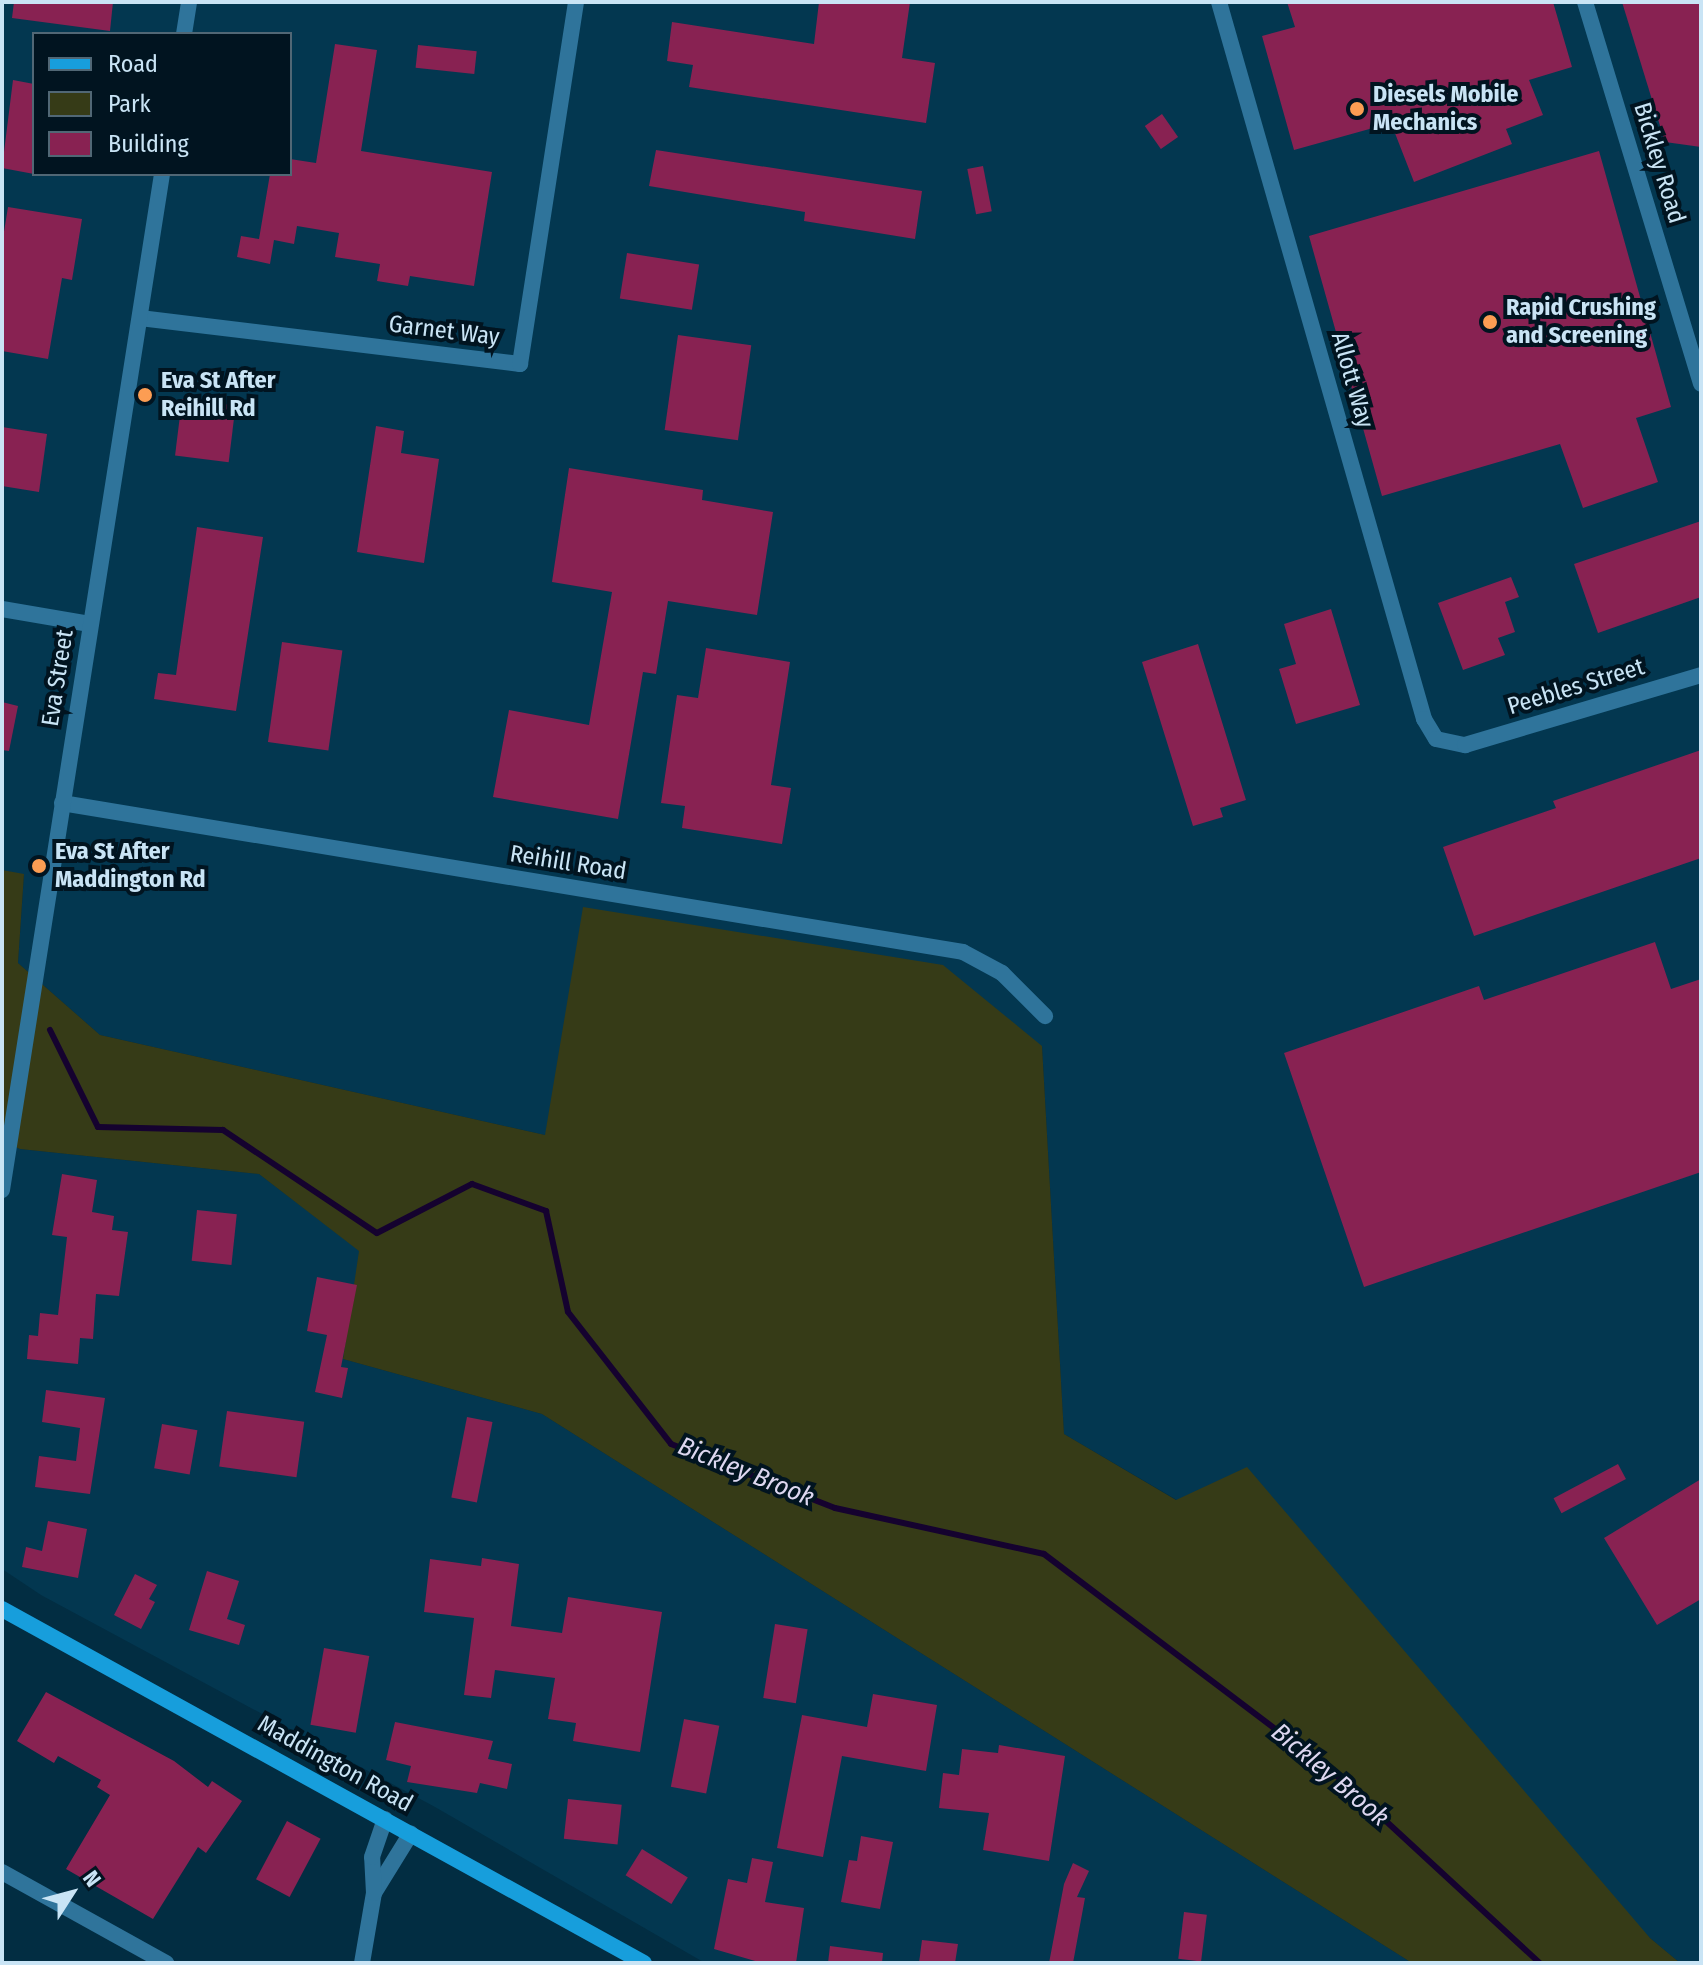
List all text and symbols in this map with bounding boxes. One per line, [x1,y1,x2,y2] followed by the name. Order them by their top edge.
[32,32,292,176] legend
[108,50,158,78] text: Road
[1373,81,1518,137] place label: Diesels Mobile Mechanics
[108,90,151,118] text: Park
[1627,99,1691,227] street label: Bickley Road
[1348,100,1366,118] marker: Diesels Mobile Mechanics
[108,130,189,158] text: Building
[1506,294,1656,350] place label: Rapid Crushing and Screening
[387,310,501,352] street label: Garnet Way
[1481,313,1499,331] marker: Rapid Crushing and Screening
[1325,329,1379,431] street label: Allott Way
[161,367,275,423] place label: Eva St After Reihill Rd
[136,386,154,404] marker: Eva St After Reihill Rd
[36,628,80,728] street label: Eva Street
[1504,653,1648,721] street label: Peebles Street
[55,838,206,894] place label: Eva St After Maddington Rd
[508,840,628,886] street label: Reihill Road
[30,857,48,875] marker: Eva St After Maddington Rd
[673,1431,819,1513] water label: Bickley Brook
[253,1710,417,1818] street label: Maddington Road
[1265,1717,1395,1833] water label: Bickley Brook
[32,1853,112,1933] north arrow
[77,1865,107,1892] text: N

